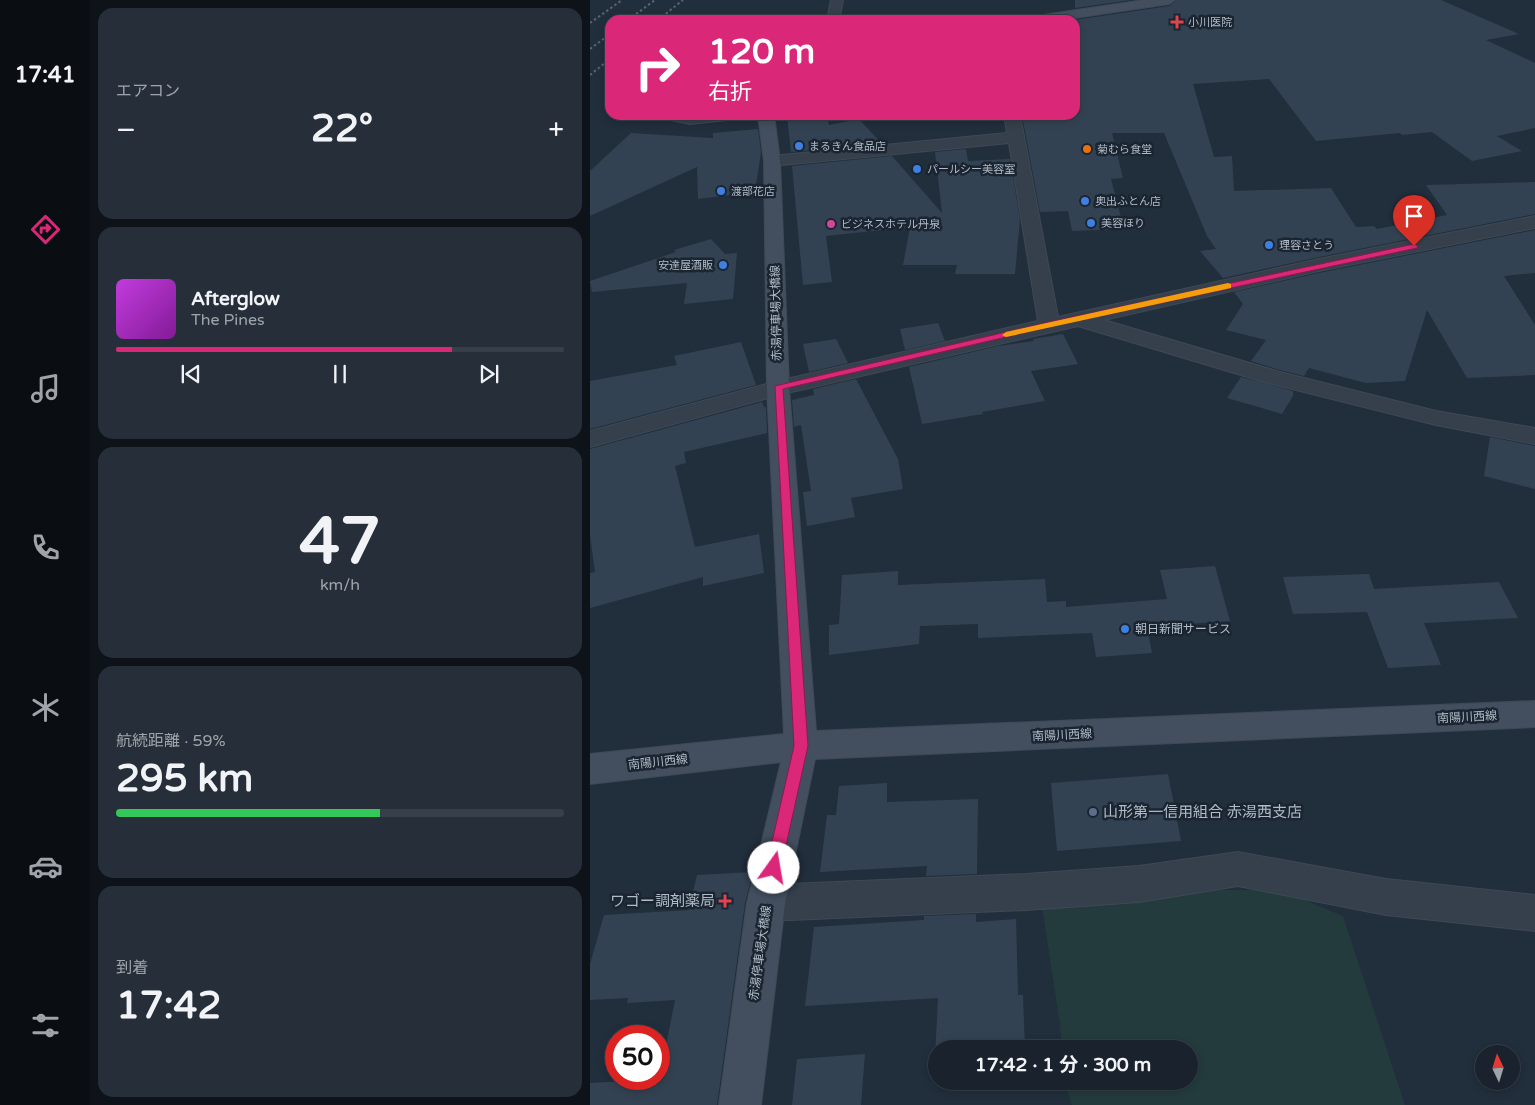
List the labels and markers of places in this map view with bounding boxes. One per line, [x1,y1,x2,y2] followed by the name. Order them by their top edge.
[1170,15,1184,29] marker: 小川医院
[1188,16,1232,29] place label: 小川医院
[793,140,805,152] marker: まるきん食品店
[809,140,886,153] place label: まるきん食品店
[1081,143,1093,155] marker: 菊むら食堂
[1097,143,1152,156] place label: 菊むら食堂
[911,163,923,175] marker: パールシー美容室
[927,163,1015,176] place label: パールシー美容室
[715,185,727,197] marker: 渡部花店
[731,185,775,198] place label: 渡部花店
[1079,195,1091,207] marker: 奥出ふとん店
[1095,195,1161,208] place label: 奥出ふとん店
[1393,195,1435,246] pin
[1085,217,1097,229] marker: 美容ほり
[1101,217,1145,230] place label: 美容ほり
[825,218,837,230] marker: ビジネスホテル丹泉
[841,218,941,231] place label: ビジネスホテル丹泉
[1263,239,1275,251] marker: 理容さとう
[1279,239,1334,252] place label: 理容さとう
[658,259,713,272] place label: 安達屋酒販
[717,259,729,271] marker: 安達屋酒販
[1135,622,1231,636] place label: 朝日新聞サービス
[1119,623,1131,635] marker: 朝日新聞サービス
[1103,803,1302,821] place label: 山形第一信用組合 赤湯西支店
[1087,806,1099,818] marker: 山形第一信用組合 赤湯西支店
[610,892,715,910] place label: ワゴー調剤薬局
[719,895,731,907] marker: ワゴー調剤薬局

